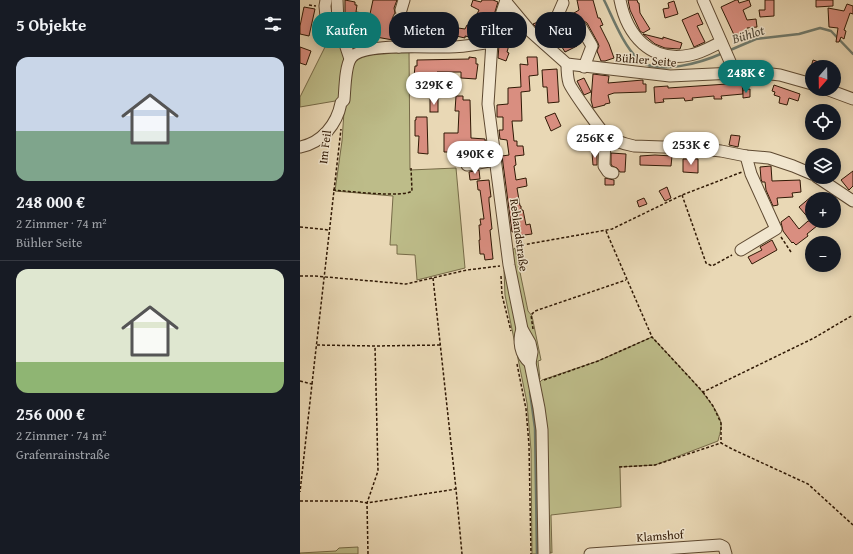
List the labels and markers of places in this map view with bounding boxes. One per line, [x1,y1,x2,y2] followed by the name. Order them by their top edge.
[713,60,779,94] pin: 248K €
[401,72,467,106] pin: 329K €
[562,125,628,159] pin: 256K €
[658,132,724,166] pin: 253K €
[442,141,508,175] pin: 490K €

